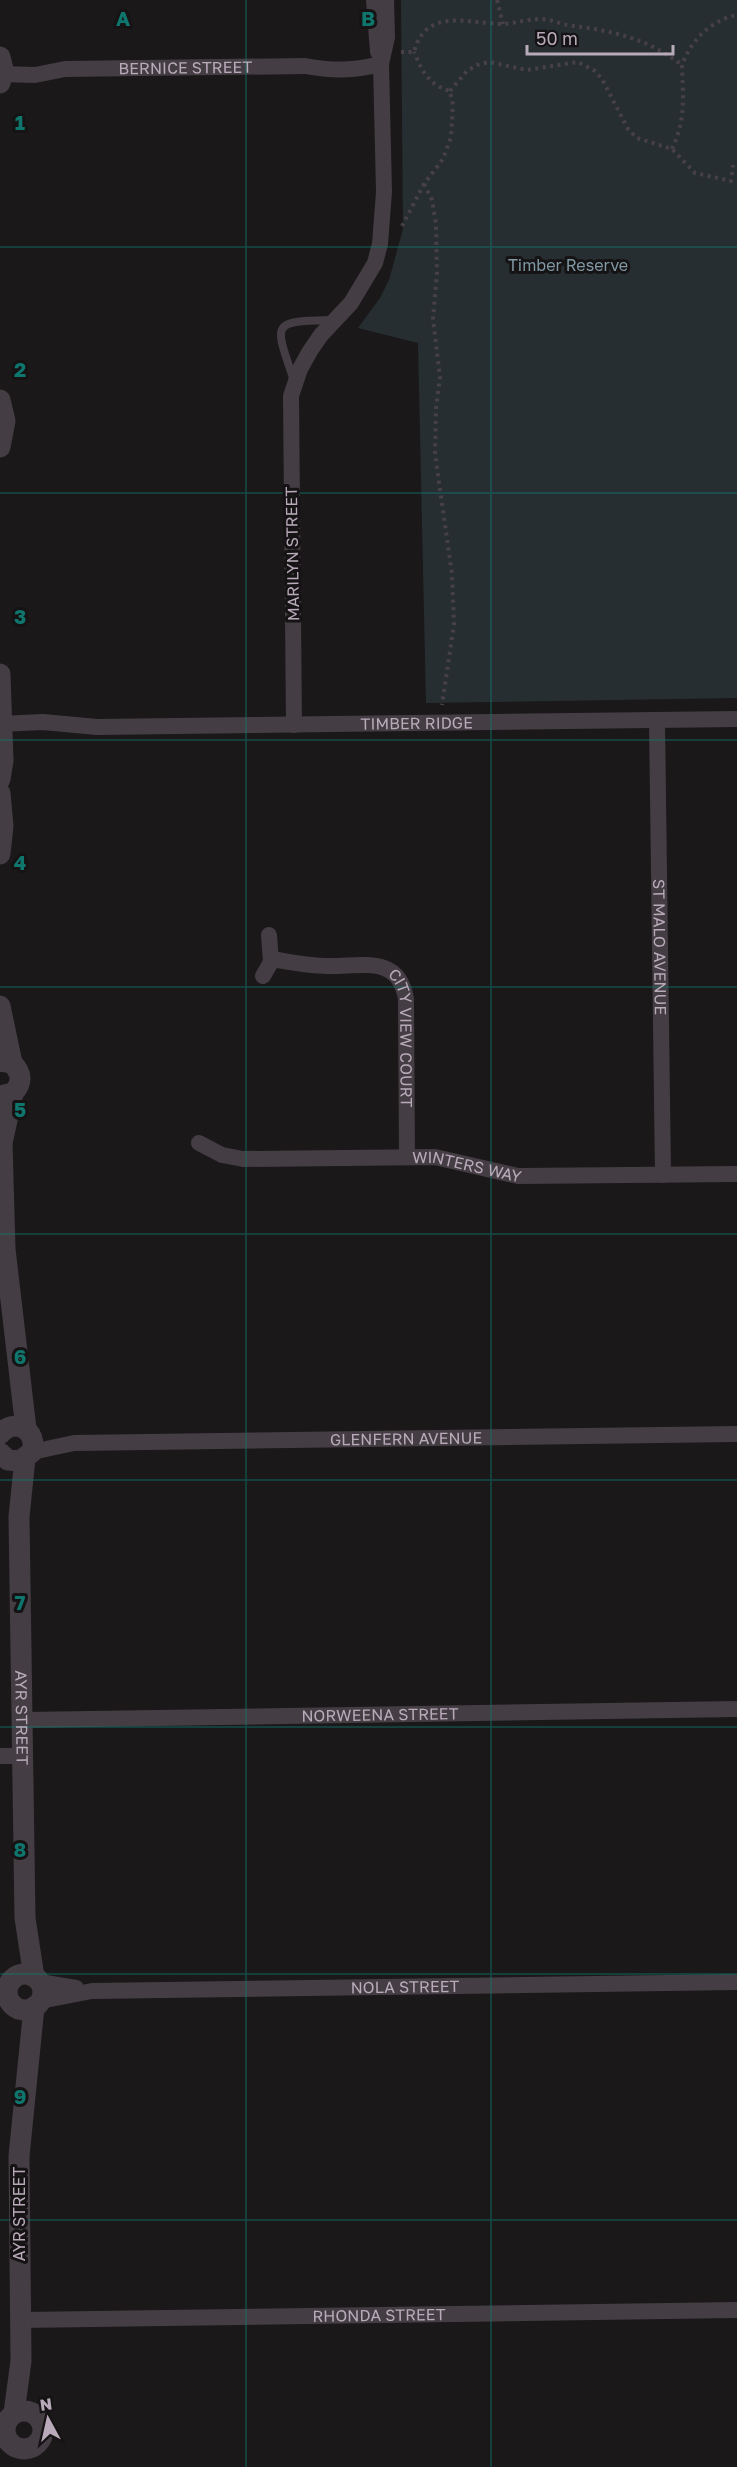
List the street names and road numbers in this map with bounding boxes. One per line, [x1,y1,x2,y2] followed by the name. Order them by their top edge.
[118,57,252,78] street label: BERNICE STREET
[281,487,303,621] street label: MARILYN STREET
[360,712,473,734] street label: TIMBER RIDGE
[649,879,671,1015] street label: ST MALO AVENUE
[384,964,417,1107] street label: CITY VIEW COURT
[412,1147,524,1187] street label: WINTERS WAY
[330,1427,482,1450] street label: GLENFERN AVENUE
[11,1670,33,1765] street label: AYR STREET
[301,1703,459,1726] street label: NORWEENA STREET
[350,1976,460,1997] street label: NOLA STREET
[9,2167,29,2261] street label: AYR STREET
[312,2304,446,2326] street label: RHONDA STREET

